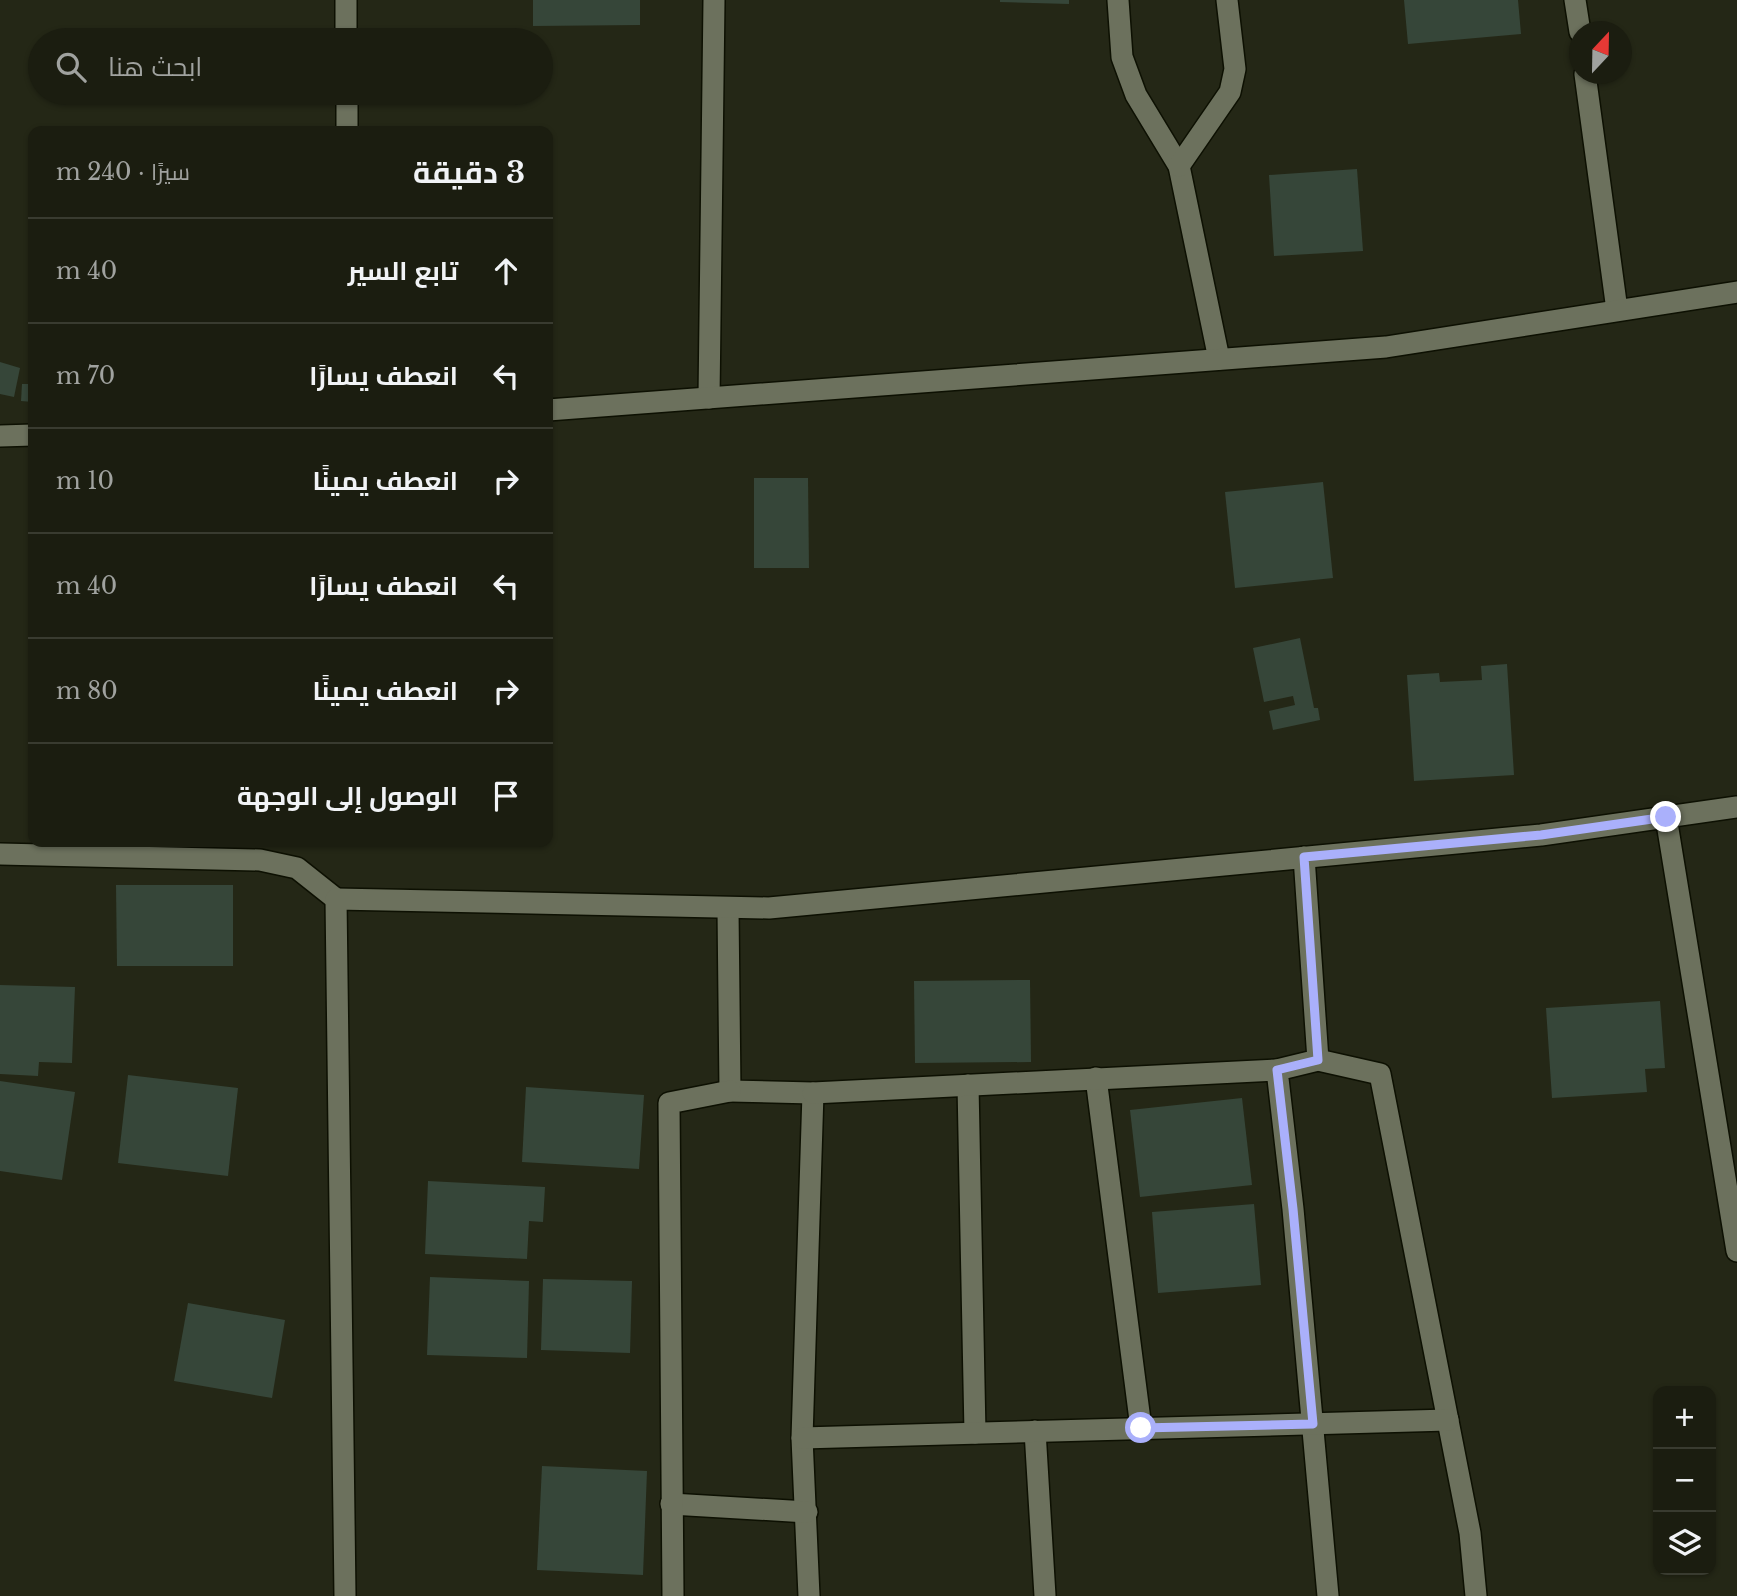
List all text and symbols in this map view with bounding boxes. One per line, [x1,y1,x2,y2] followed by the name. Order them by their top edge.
[1569,21,1632,84] north arrow
[28,28,553,105] search box
[52,48,90,86] icon: search
[108,51,202,83] text: ابحث هنا
[413,154,525,191] text: 3 دقيقة
[56,158,190,186] text: سيرًا · 240 m
[487,252,525,290] icon: ahead
[348,255,458,287] text: تابع السير
[56,257,117,285] text: 40 m
[487,357,525,395] icon: left
[309,360,458,392] text: انعطف يسارًا
[56,362,115,390] text: 70 m
[487,462,525,500] icon: right
[312,465,458,497] text: انعطف يمينًا
[56,467,114,495] text: 10 m
[487,567,525,605] icon: left
[309,570,458,602] text: انعطف يسارًا
[56,572,117,600] text: 40 m
[487,672,525,710] icon: right
[312,675,458,707] text: انعطف يمينًا
[56,677,118,705] text: 80 m
[487,777,525,815] icon: arrive
[237,780,458,812] text: الوصول إلى الوجهة
[1650,801,1681,832] route end
[1653,1386,1716,1575] map controls
[1653,1386,1716,1449] button: +
[1125,1412,1156,1443] route start
[1653,1449,1716,1512] button: −
[1653,1512,1716,1575] button: layers

